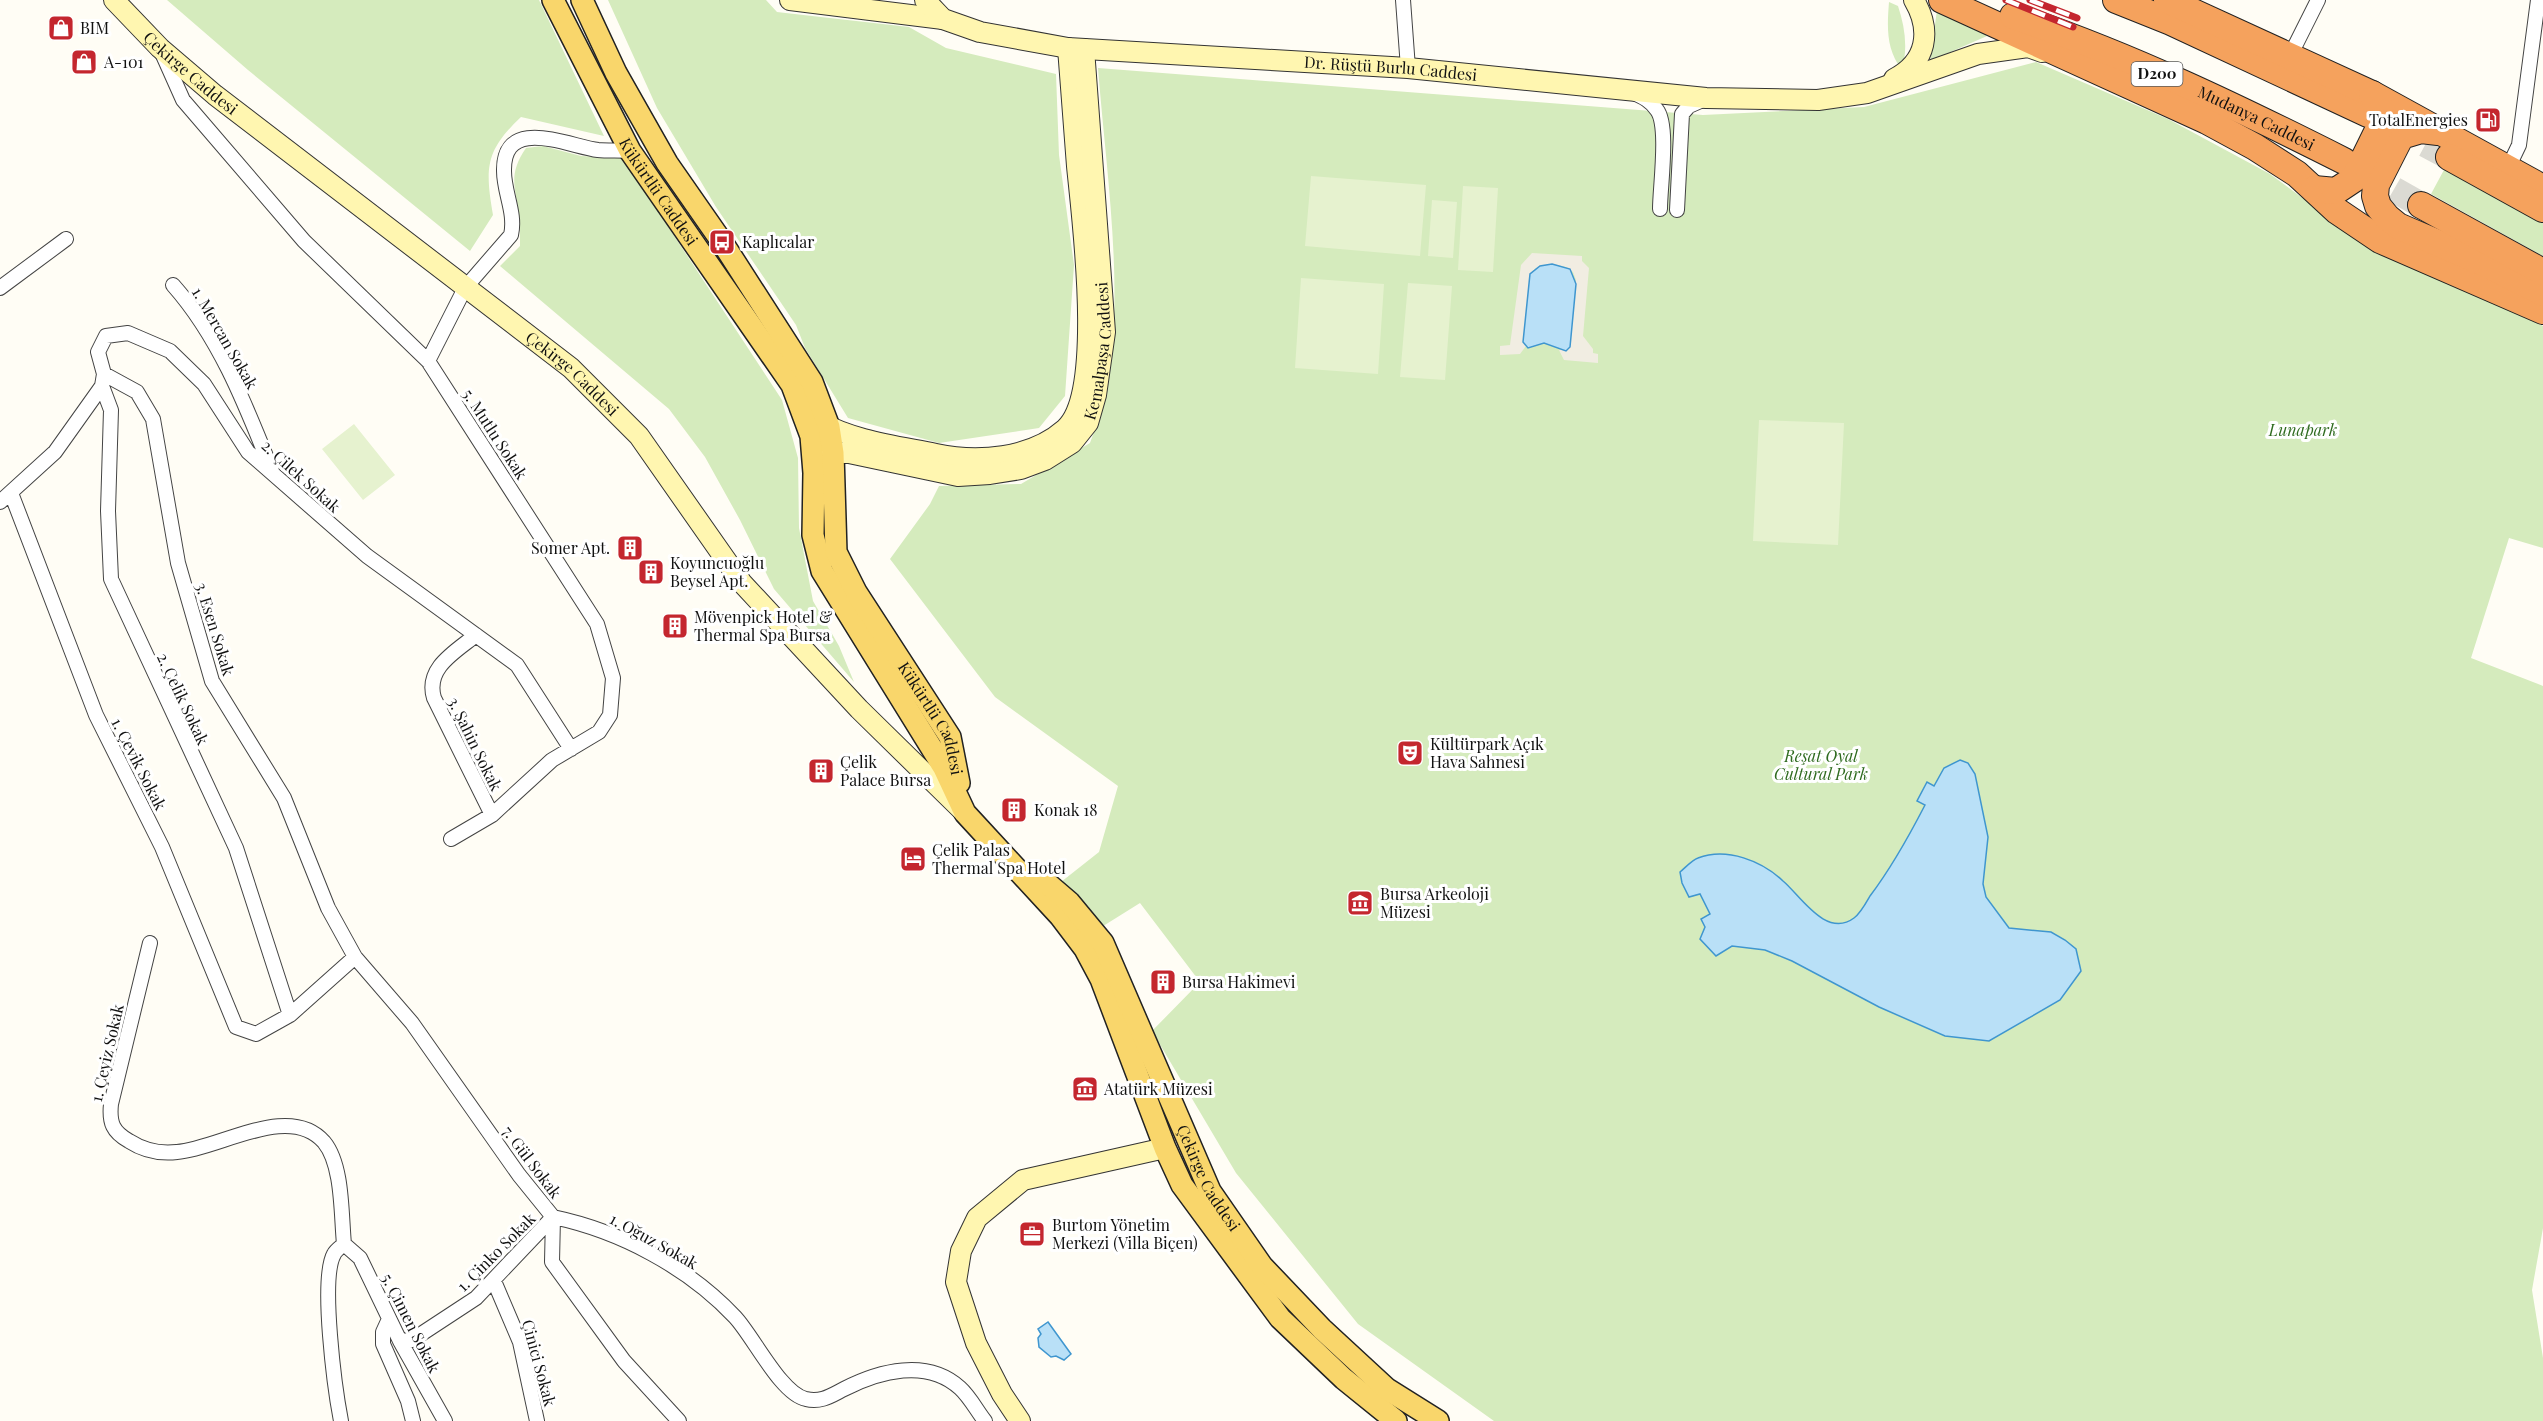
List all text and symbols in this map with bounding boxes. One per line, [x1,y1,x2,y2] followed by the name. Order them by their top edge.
[46,13,76,43] shop icon: BIM
[80,17,109,38] place label: BIM
[139,26,243,119] street label: Çekirge Caddesi
[69,47,99,77] shop icon: A-101
[103,51,144,72] place label: A-101
[1303,51,1478,85] street label: Dr. Rüştü Burlu Caddesi
[2132,62,2182,86] road number: D200
[2195,81,2319,155] street label: Mudanya Caddesi
[2473,105,2503,135] fuel station icon: TotalEnergies
[2369,109,2468,130] place label: TotalEnergies
[615,134,703,249] street label: Kükürtlü Caddesi
[707,227,737,257] bus stop icon: Kaplıcalar
[742,231,814,252] place label: Kaplıcalar
[1078,281,1115,422] street label: Kemalpaşa Caddesi
[188,283,263,393] street label: 1. Mercan Sokak
[522,326,624,420] street label: Çekirge Caddesi
[458,384,533,483] street label: 5. Mutlu Sokak
[2268,419,2337,440] park label: Lunapark
[257,435,345,517] street label: 2. Çilek Sokak
[615,533,645,563] building icon: Somer Apt.
[531,537,610,558] place label: Somer Apt.
[670,552,764,591] place label: Koyuncuoğlu Beysel Apt.
[636,557,666,587] building icon: Koyuncuoğlu Beysel Apt.
[191,580,240,678] street label: 3. Esen Sokak
[694,606,833,645] place label: Mövenpick Hotel & Thermal Spa Bursa
[660,611,690,641] building icon: Mövenpick Hotel & Thermal Spa Bursa
[153,649,214,748] street label: 2. Çelik Sokak
[894,657,968,777] street label: Kükürtlü Caddesi
[444,693,507,794] street label: 3. Şahin Sokak
[107,714,172,814] street label: 1. Çevik Sokak
[1430,733,1544,772] place label: Kültürpark Açık Hava Sahnesi
[1395,738,1425,768] theatre icon: Kültürpark Açık Hava Sahnesi
[1774,745,1868,784] park label: Reşat Oyal Cultural Park
[840,751,931,790] place label: Çelik Palace Bursa
[806,756,836,786] building icon: Çelik Palace Bursa
[999,795,1029,825] building icon: Konak 18
[1034,799,1098,820] place label: Konak 18
[932,839,1066,878] place label: Çelik Palas Thermal Spa Hotel
[898,844,928,874] hotel icon: Çelik Palas Thermal Spa Hotel
[1380,883,1489,922] place label: Bursa Arkeoloji Müzesi
[1345,888,1375,918] museum icon: Bursa Arkeoloji Müzesi
[1148,967,1178,997] building icon: Bursa Hakimevi
[1182,971,1296,992] place label: Bursa Hakimevi
[85,1002,128,1104] street label: 1. Çeyiz Sokak
[1070,1074,1100,1104] museum icon: Atatürk Müzesi
[1103,1078,1213,1099] place label: Atatürk Müzesi
[498,1121,567,1202] street label: 7. Gül Sokak
[1173,1121,1246,1235] street label: Çekirge Caddesi
[452,1208,540,1295] street label: 1. Çinko Sokak
[606,1208,702,1274] street label: 1. Oğuz Sokak
[1052,1214,1198,1253] place label: Burtom Yönetim Merkezi (Villa Biçen)
[1017,1219,1047,1249] office icon: Burtom Yönetim Merkezi (Villa Biçen)
[377,1270,446,1376] street label: 5. Çimen Sokak
[518,1317,561,1409] street label: Çinici Sokak

